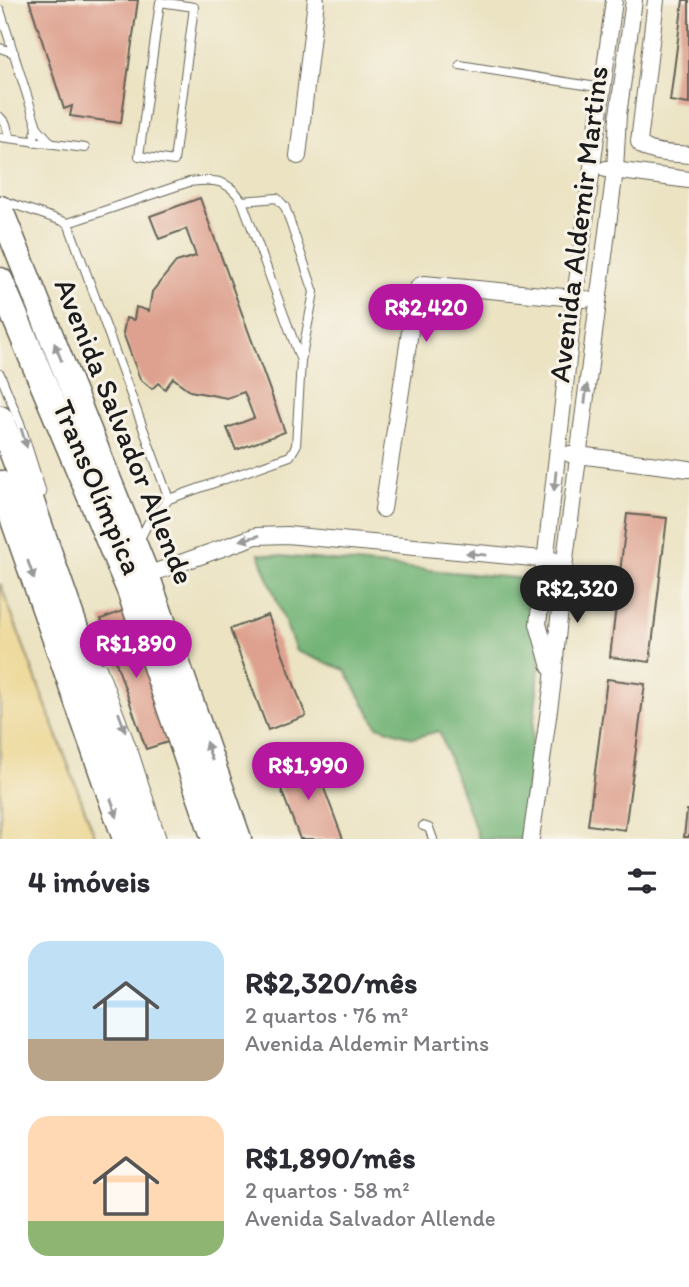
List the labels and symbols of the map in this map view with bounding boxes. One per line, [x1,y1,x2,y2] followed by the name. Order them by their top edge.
[540,64,616,384] street label: Avenida Aldemir Martins
[47,273,203,589] street label: Avenida Salvador Allende
[361,284,491,344] pin: R$2,420
[52,342,63,363] one-way arrow
[581,383,592,405] one-way arrow
[45,394,151,580] street label: TransOlímpica
[20,427,30,448] one-way arrow
[550,470,561,492] one-way arrow
[239,533,261,544] one-way arrow
[465,548,487,559] one-way arrow
[26,560,37,581] one-way arrow
[512,566,642,625] pin: R$2,320
[71,620,201,680] pin: R$1,890
[117,712,128,733] one-way arrow
[203,741,214,762] one-way arrow
[243,742,373,802] pin: R$1,990
[109,798,120,819] one-way arrow

